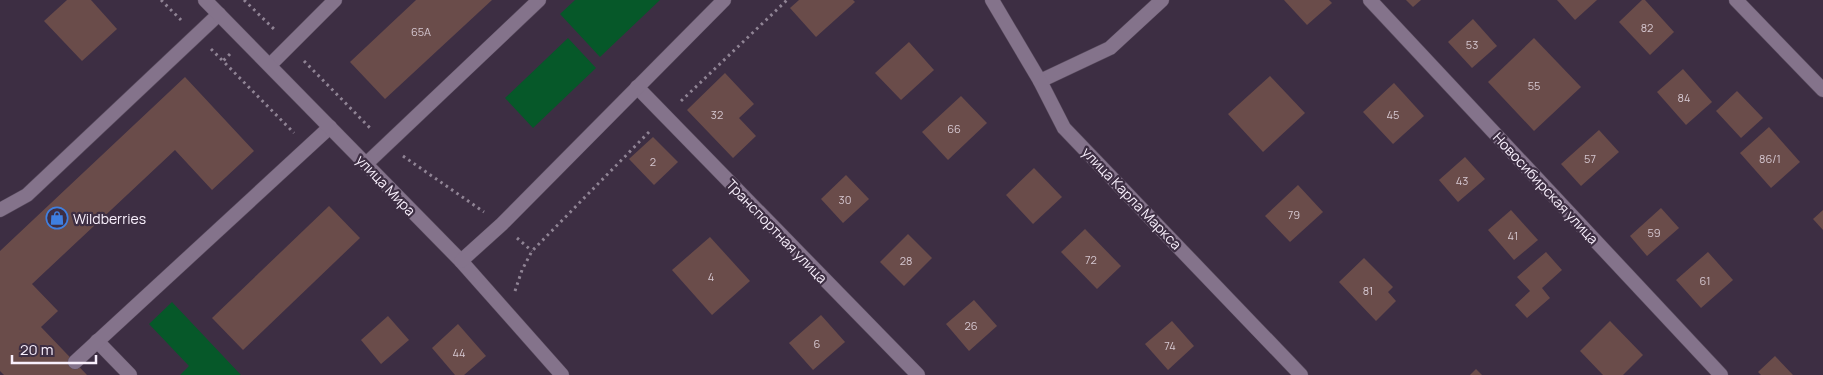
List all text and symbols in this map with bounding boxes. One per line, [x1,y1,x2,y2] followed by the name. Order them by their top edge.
[1641,20,1653,35] house number: 82
[411,24,431,39] house number: 65А
[1466,37,1478,52] house number: 53
[1528,78,1540,93] house number: 55
[1678,90,1690,105] house number: 84
[711,107,723,122] house number: 32
[1387,107,1399,122] house number: 45
[947,121,961,136] house number: 66
[1489,128,1603,248] street label: Новосибирская улица
[1078,143,1186,253] street label: улица Карла Маркса
[352,150,420,220] street label: улица Мира
[1584,151,1596,166] house number: 57
[1759,151,1781,166] house number: 86/1
[650,154,656,169] house number: 2
[1456,173,1468,188] house number: 43
[722,175,832,287] street label: Транспортная улица
[839,192,851,207] house number: 30
[45,206,69,230] shop icon: Wildberries
[1288,207,1300,222] house number: 79
[73,209,146,228] place label: Wildberries
[1647,225,1661,240] house number: 59
[1508,228,1518,243] house number: 41
[1085,252,1097,267] house number: 72
[900,253,912,268] house number: 28
[708,269,714,284] house number: 4
[1700,273,1710,288] house number: 61
[1363,283,1373,298] house number: 81
[964,318,978,333] house number: 26
[12,332,96,364] scale bar
[814,336,821,351] house number: 6
[1164,338,1176,353] house number: 74
[20,339,53,360] text: 20 m
[452,345,466,360] house number: 44

